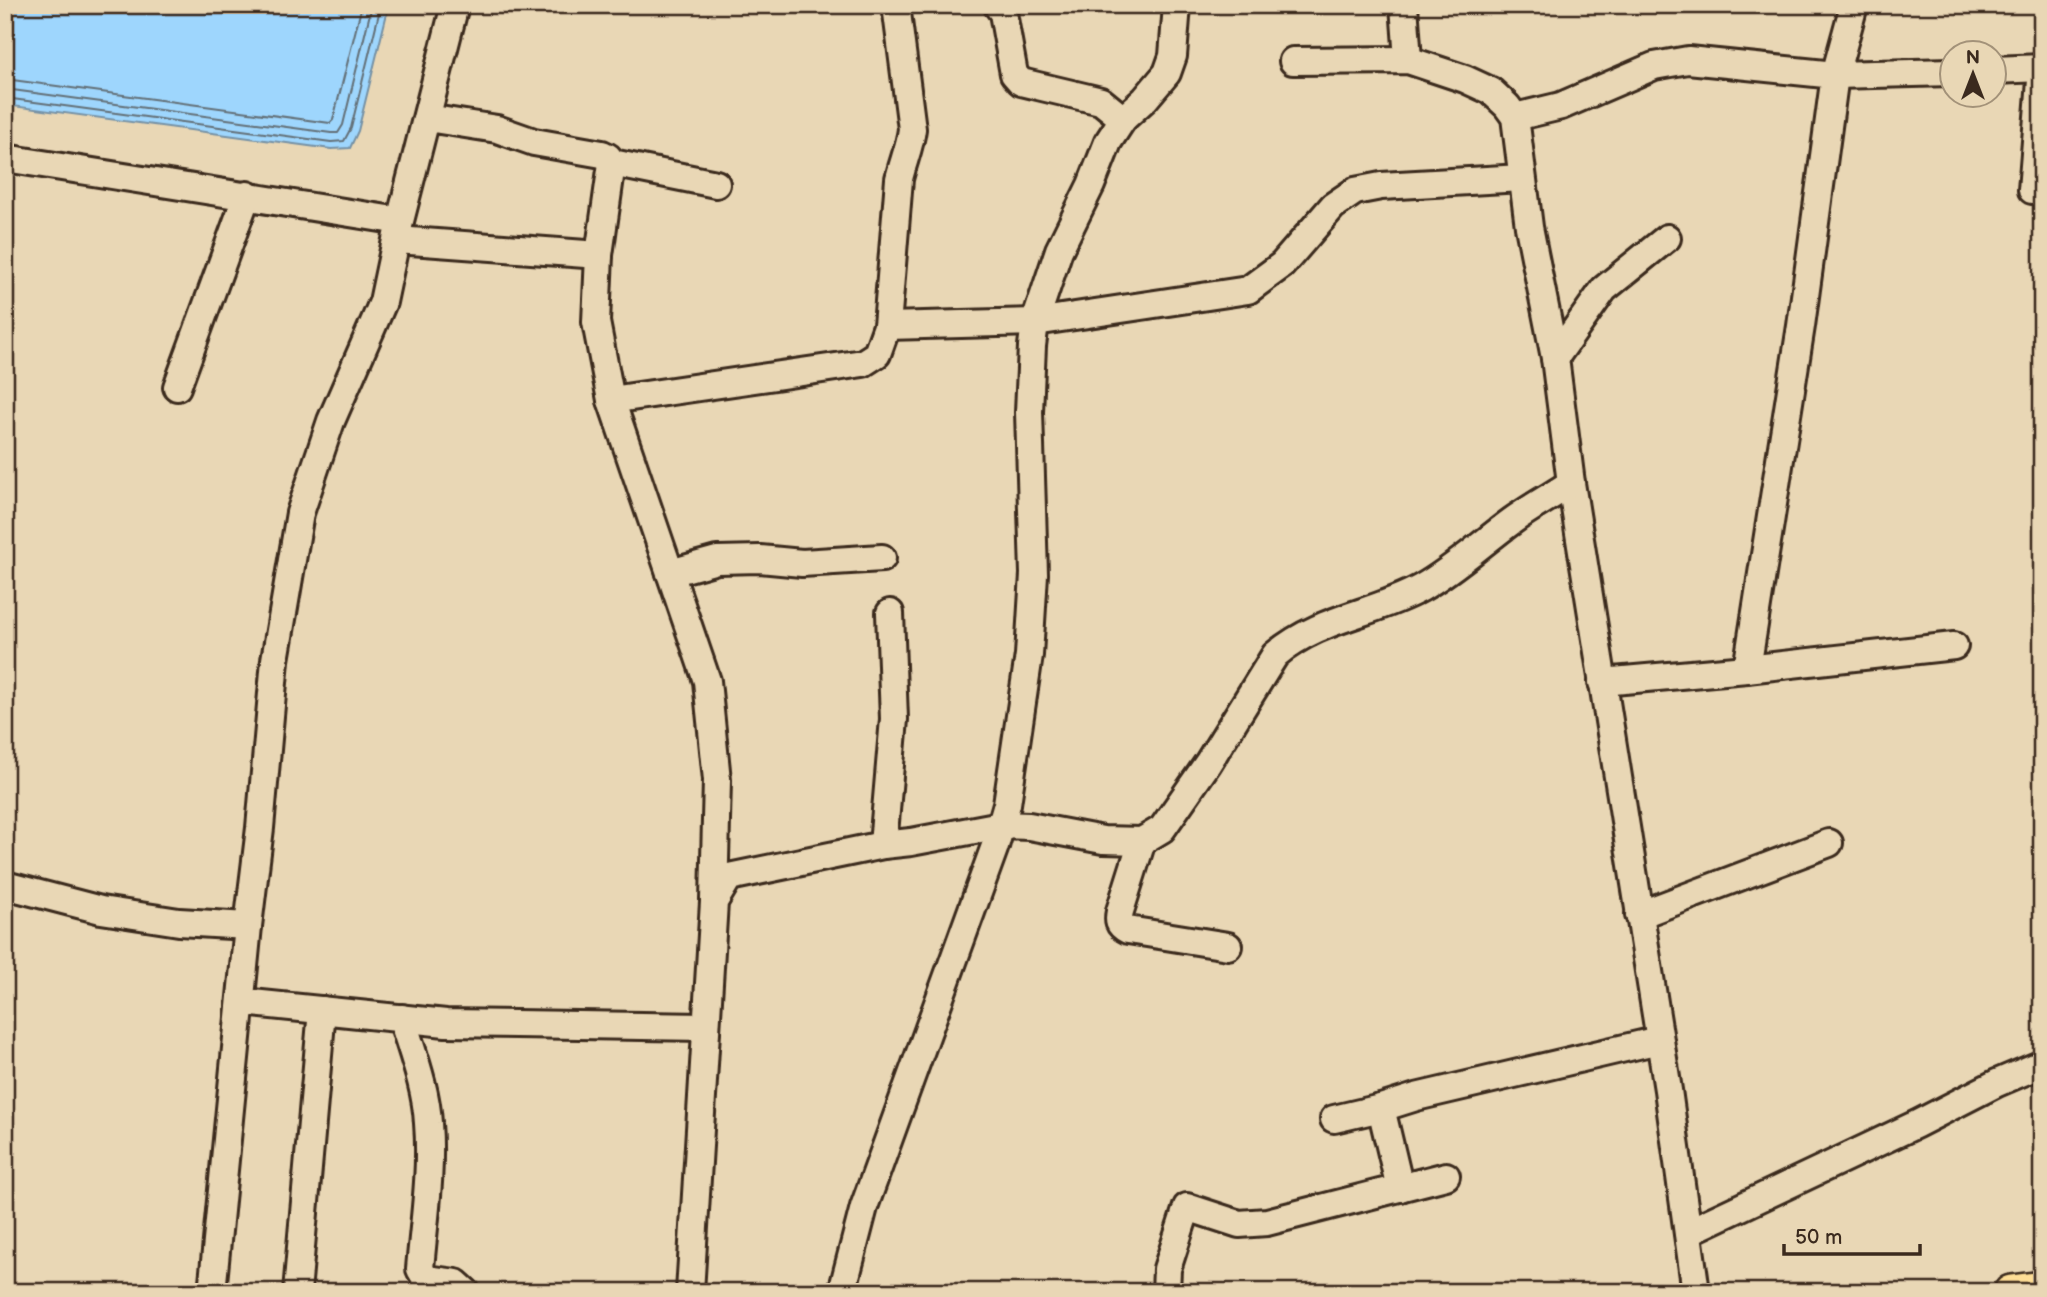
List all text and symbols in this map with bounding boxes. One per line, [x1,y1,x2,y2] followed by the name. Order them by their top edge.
[1938,38,2008,108] north arrow
[1966,47,1980,70] text: N
[1784,1213,1921,1257] scale bar
[1795,1225,1842,1250] text: 50 m

